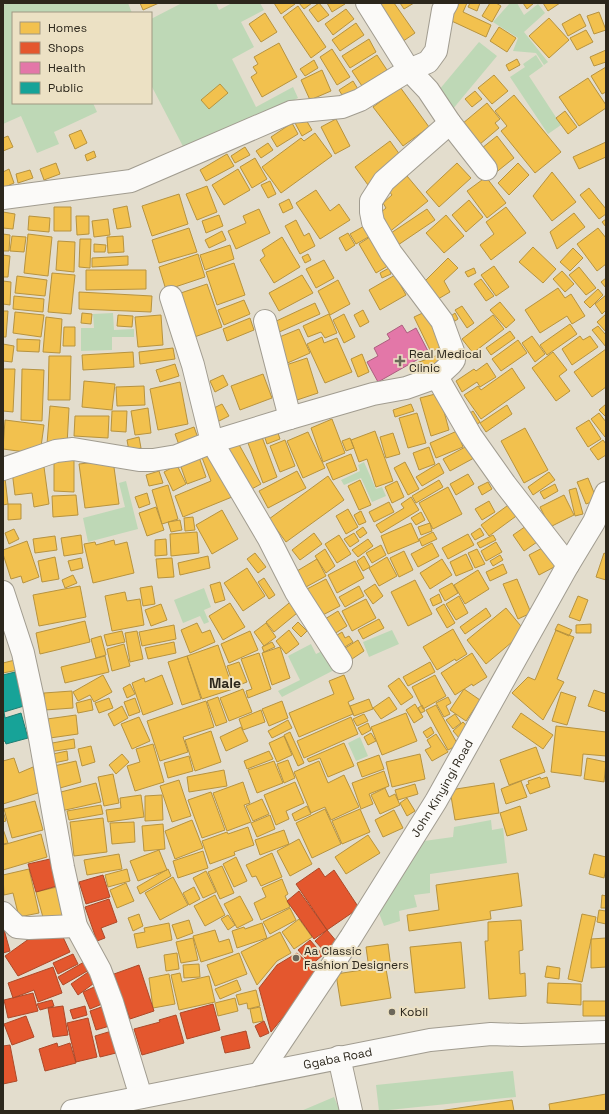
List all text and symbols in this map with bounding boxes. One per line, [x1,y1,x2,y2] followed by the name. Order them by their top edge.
[12,12,152,104] legend
[48,20,87,36] text: Homes
[48,40,84,56] text: Shops
[48,60,86,76] text: Health
[48,80,83,96] text: Public
[409,346,482,376] place label: Real Medical Clinic
[394,355,406,367] marker: Real Medical Clinic
[209,674,241,692] district label: Male
[407,737,477,840] street label: John Kinyingi Road
[304,943,409,973] place label: Aa Classic Fashion Designers
[291,953,301,963] marker: Aa Classic Fashion Designers
[400,1004,428,1020] place label: Kobil
[387,1007,397,1017] marker: Kobil
[302,1044,374,1073] street label: Ggaba Road

